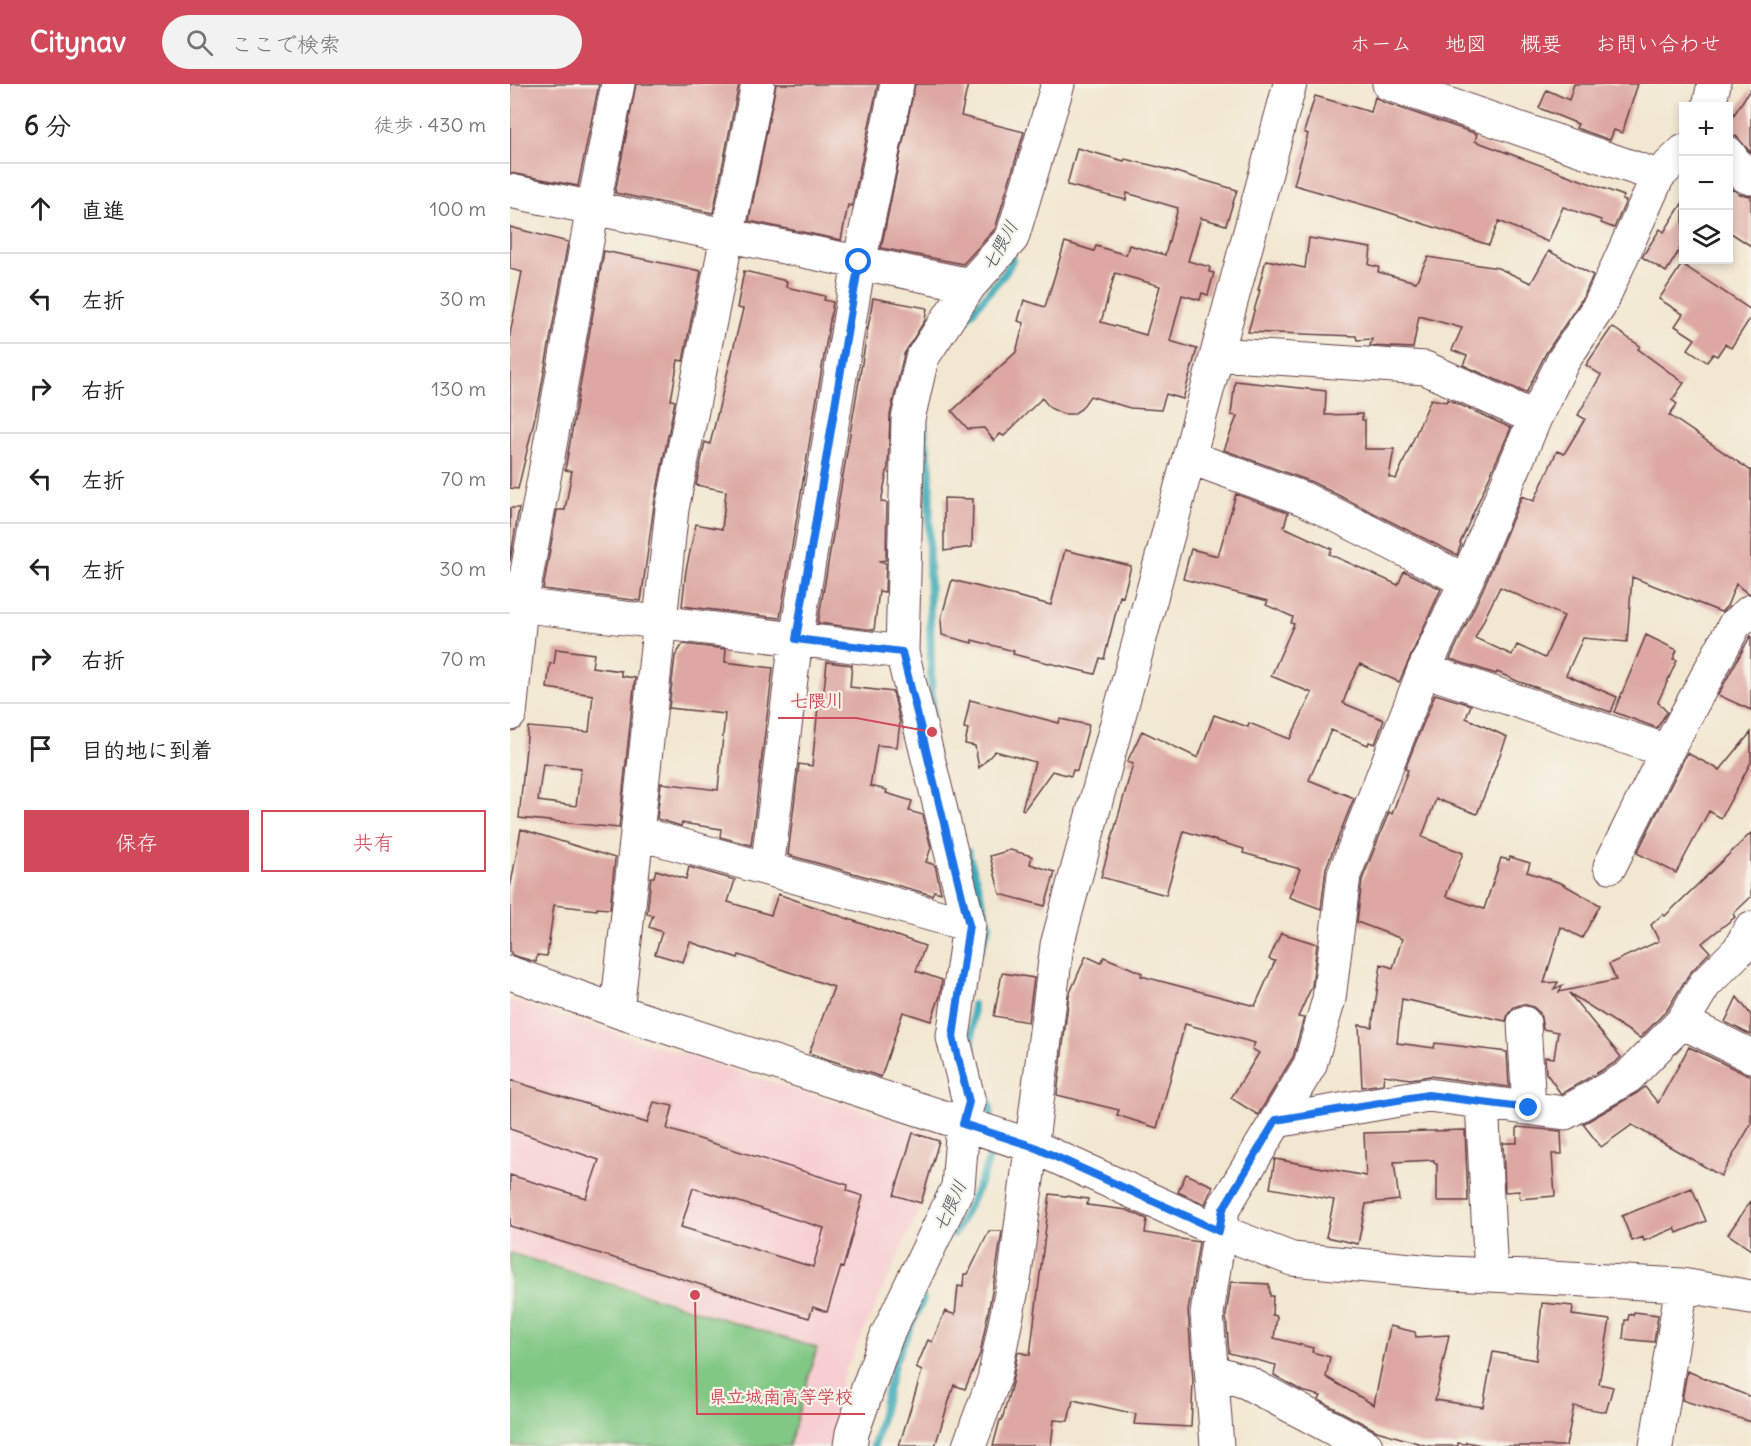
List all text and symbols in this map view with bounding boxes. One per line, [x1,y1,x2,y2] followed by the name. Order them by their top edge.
[162,15,582,69] search box
[30,24,126,60] text: Citynav
[183,26,216,59] icon: search
[231,30,341,58] text: ここで検索
[1350,30,1412,57] text: ホーム
[1445,30,1487,57] text: 地図
[1520,30,1562,57] text: 概要
[1595,30,1721,57] text: お問い合わせ
[1679,102,1733,264] map controls
[1679,102,1733,156] button: +
[24,109,71,142] text: 6 分
[374,112,486,137] text: 徒歩 · 430 m
[1679,156,1733,210] button: −
[24,192,57,225] icon: ahead
[81,196,125,224] text: 直進
[429,196,486,221] text: 100 m
[1679,210,1733,264] button: layers
[976,217,1023,275] water label: 七隈川
[845,248,871,274] route start
[24,282,57,315] icon: left
[81,286,125,314] text: 左折
[439,286,486,311] text: 30 m
[24,372,57,405] icon: right
[81,376,125,404] text: 右折
[431,376,486,401] text: 130 m
[24,462,57,495] icon: left
[81,466,125,494] text: 左折
[441,466,486,491] text: 70 m
[24,552,57,585] icon: left
[81,556,125,584] text: 左折
[439,556,486,581] text: 30 m
[24,642,57,675] icon: right
[81,646,125,674] text: 右折
[441,646,486,671] text: 70 m
[778,682,856,718] callout: 七隈川
[790,689,844,712] text: 七隈川
[24,732,57,765] icon: arrive
[81,736,213,764] text: 目的地に到着
[24,810,249,872] button: 保存
[261,810,486,872] button: 共有
[1515,1094,1541,1120] route end
[928,1176,971,1235] water label: 七隈川
[697,1378,865,1414] callout: 県立城南高等学校
[709,1385,853,1408] text: 県立城南高等学校

